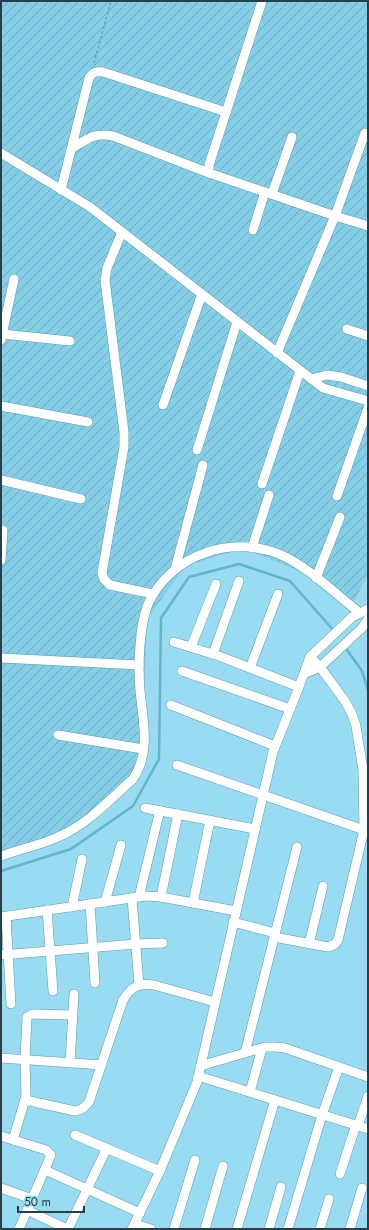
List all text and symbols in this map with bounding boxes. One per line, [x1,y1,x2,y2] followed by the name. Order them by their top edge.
[18,1188,84,1214] scale bar
[24,1193,51,1211] text: 50 m

